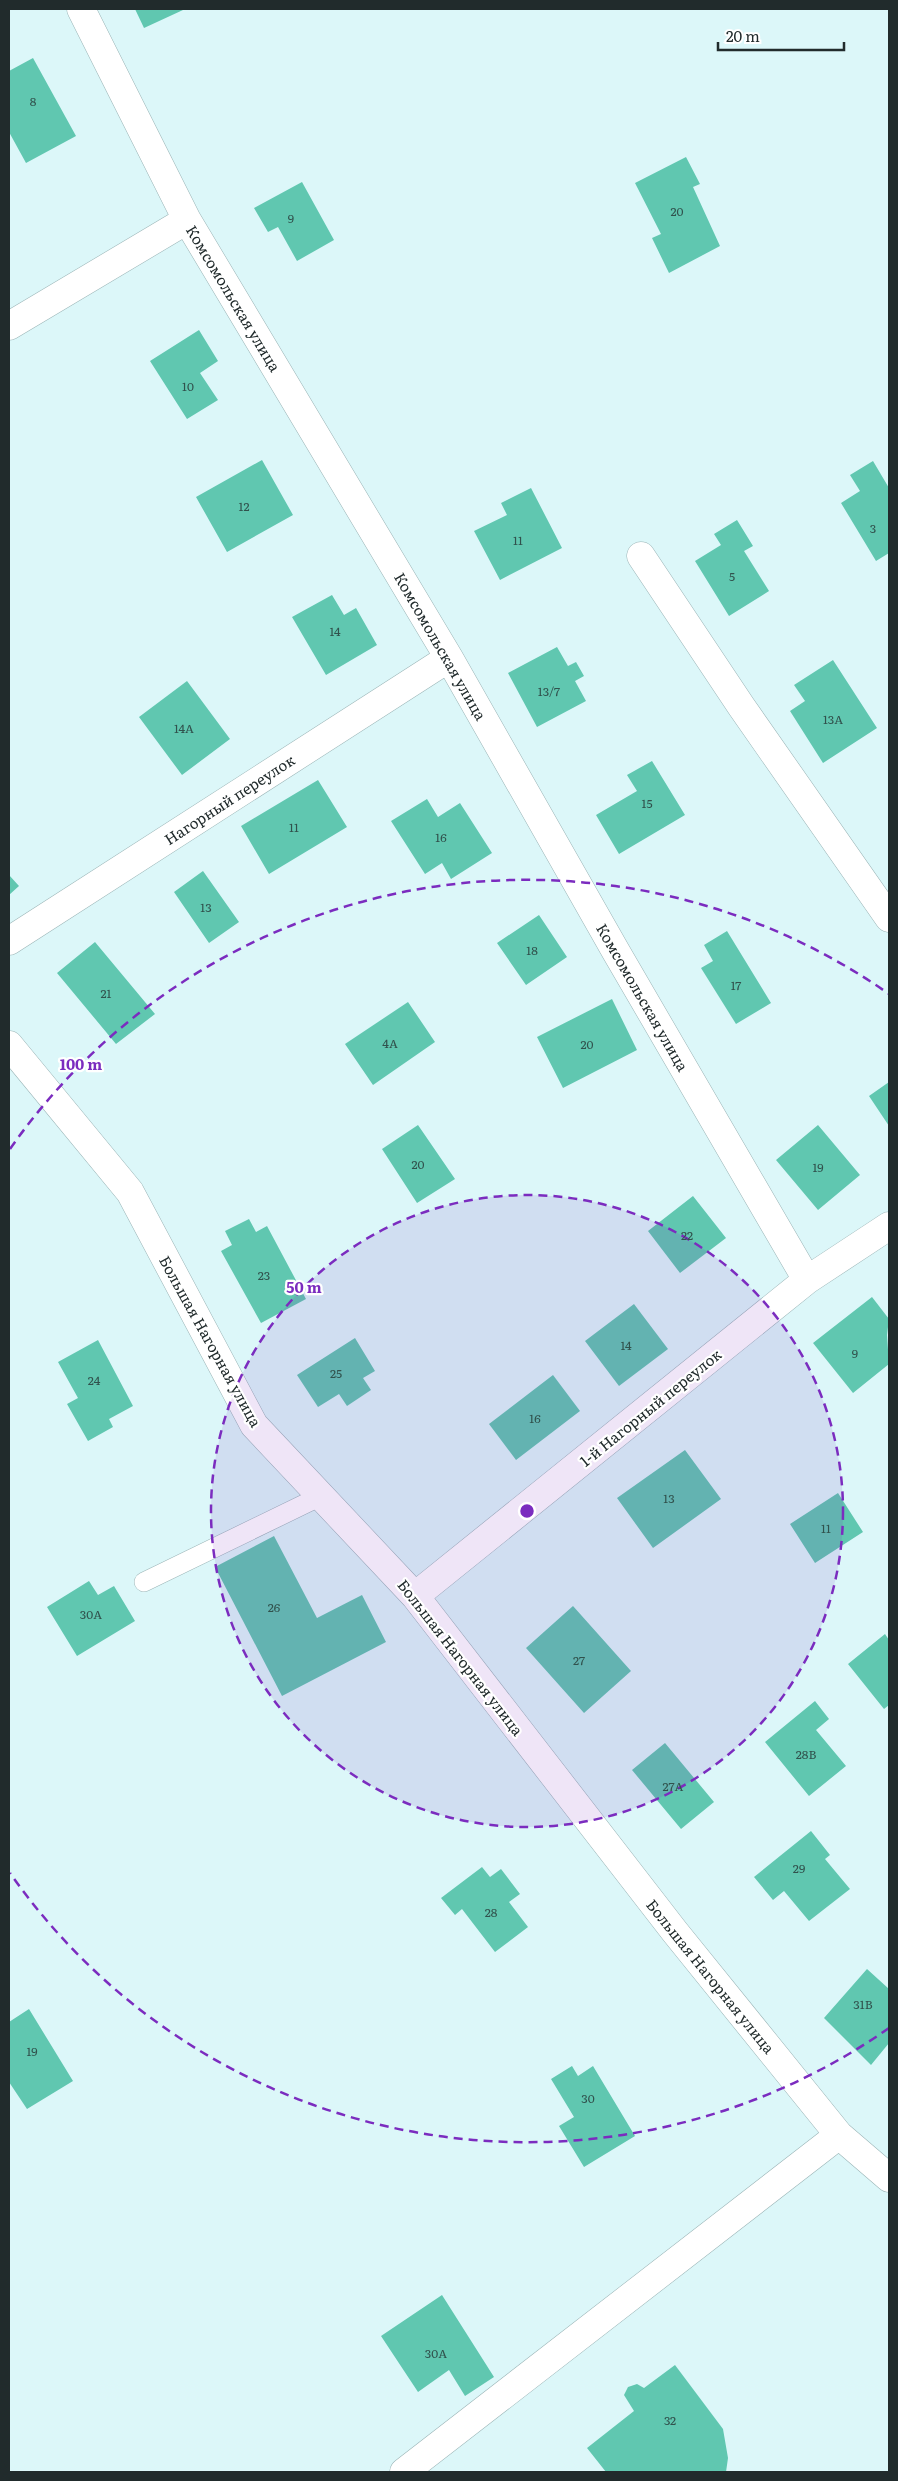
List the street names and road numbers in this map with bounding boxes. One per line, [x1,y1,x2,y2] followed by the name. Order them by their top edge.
[181,220,287,376] street label: Комсомольская улица
[389,568,493,725] street label: Комсомольская улица
[159,748,299,850] street label: Нагорный переулок
[591,919,695,1076] street label: Комсомольская улица
[154,1251,268,1432] street label: Большая Нагорная улица
[574,1342,726,1471] street label: 1-й Нагорный переулок
[392,1574,530,1741] street label: Большая Нагорная улица
[641,1894,781,2059] street label: Большая Нагорная улица

